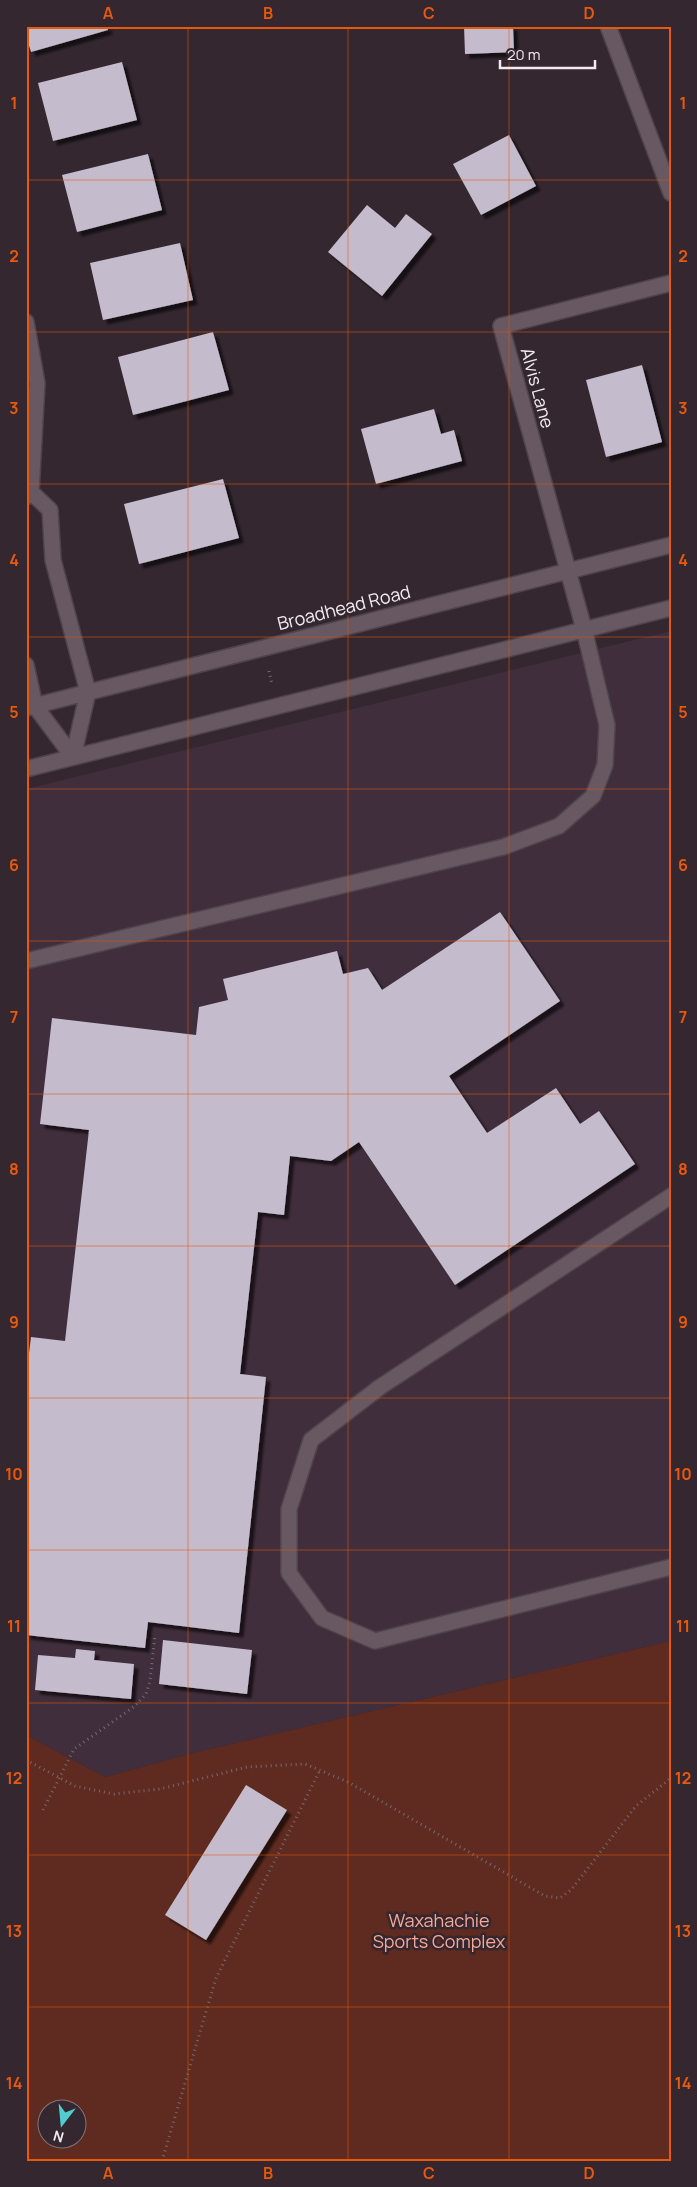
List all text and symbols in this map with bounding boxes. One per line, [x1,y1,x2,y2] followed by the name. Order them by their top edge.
[103,2,114,24] text: A
[263,2,273,24] text: B
[423,2,435,24] text: C
[583,2,595,24] text: D
[500,38,594,70] scale bar
[507,44,540,65] text: 20 m
[10,92,18,114] text: 1
[679,92,687,114] text: 1
[9,245,19,267] text: 2
[678,245,688,267] text: 2
[516,345,560,431] street label: Alvis Lane
[9,397,19,419] text: 3
[678,397,688,419] text: 3
[9,549,19,571] text: 4
[678,549,688,571] text: 4
[275,579,413,635] street label: Broadhead Road
[9,701,19,723] text: 5
[678,701,688,723] text: 5
[9,854,19,876] text: 6
[678,854,688,876] text: 6
[10,1006,18,1028] text: 7
[679,1006,687,1028] text: 7
[9,1158,19,1180] text: 8
[678,1158,688,1180] text: 8
[9,1311,19,1333] text: 9
[678,1311,688,1333] text: 9
[5,1463,23,1485] text: 10
[674,1463,692,1485] text: 10
[7,1615,21,1637] text: 11
[676,1615,690,1637] text: 11
[6,1767,22,1789] text: 12
[675,1767,691,1789] text: 12
[373,1908,506,1953] park label: Waxahachie Sports Complex
[6,1920,22,1942] text: 13
[675,1920,691,1942] text: 13
[6,2072,22,2094] text: 14
[675,2072,691,2094] text: 14
[38,2100,88,2150] north arrow
[51,2126,66,2147] text: N
[103,2162,114,2184] text: A
[263,2162,273,2184] text: B
[423,2162,435,2184] text: C
[583,2162,595,2184] text: D

